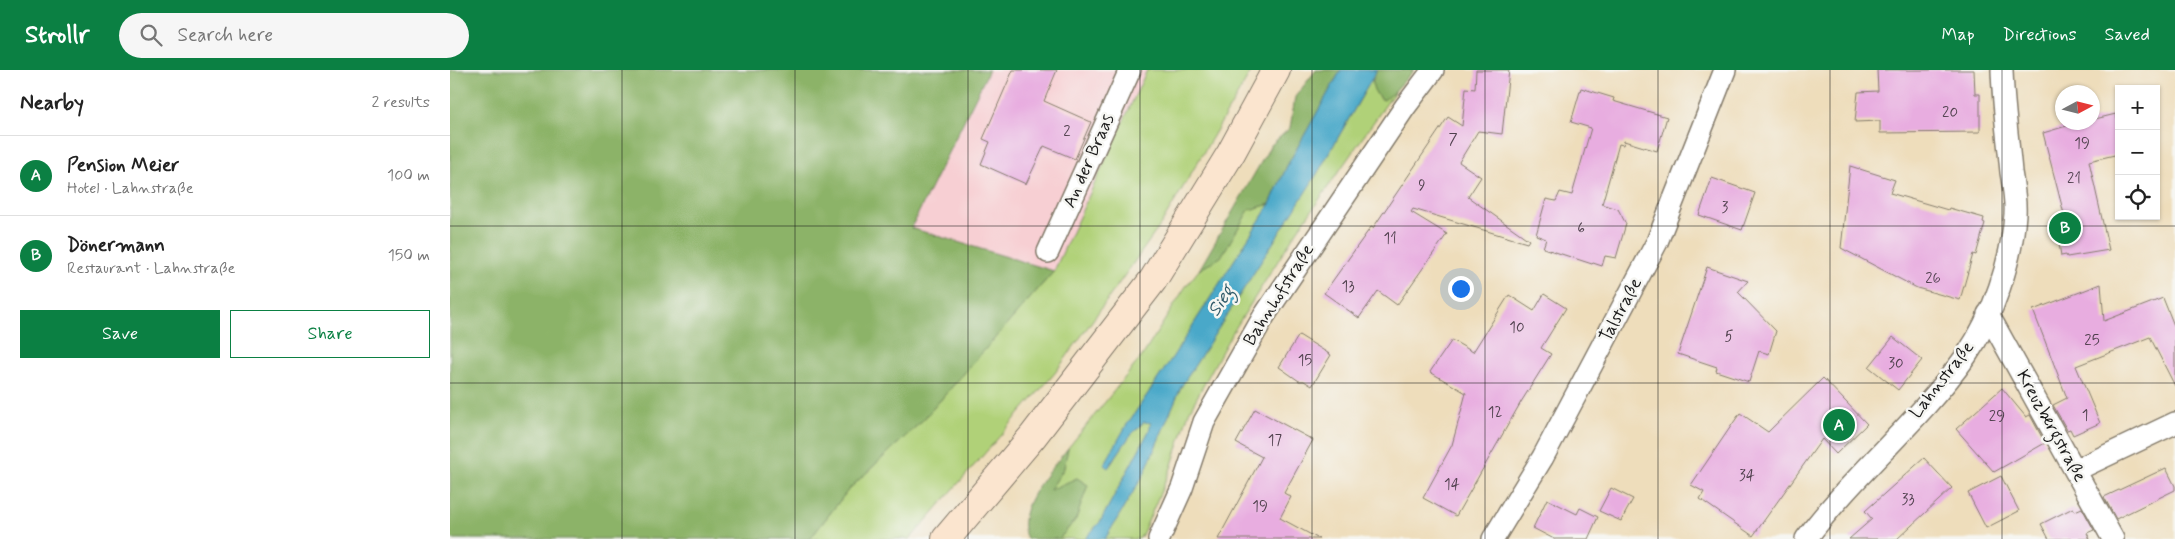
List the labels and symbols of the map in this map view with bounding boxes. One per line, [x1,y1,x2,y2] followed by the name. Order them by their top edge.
[2055,85,2100,130] north arrow
[1942,103,1958,123] house number: 20
[1058,110,1120,212] street label: An der Braas
[1063,122,1071,142] house number: 2
[1448,130,1458,150] house number: 7
[2074,134,2090,154] house number: 19
[2067,169,2081,189] house number: 21
[1418,176,1426,196] house number: 9
[1722,198,1729,218] house number: 3
[2049,209,2081,247] pin: B
[1577,219,1585,239] house number: 6
[1383,229,1397,249] house number: 11
[1238,239,1320,350] street label: Bahnhofstraße
[1925,269,1941,289] house number: 26
[1594,274,1648,346] street label: Talstraße
[1448,276,1474,302] your location
[1341,277,1355,297] house number: 13
[1202,279,1243,322] water label: Sieg
[1509,318,1525,338] house number: 10
[1724,327,1734,347] house number: 5
[2084,331,2100,351] house number: 25
[1904,336,1980,424] street label: Lahnstraße
[1298,351,1312,371] house number: 15
[1888,354,1904,374] house number: 30
[2009,366,2092,487] street label: Kreuzbergstraße
[1488,403,1502,423] house number: 12
[1823,406,1855,444] pin: A
[2082,406,2088,426] house number: 1
[1989,407,2005,427] house number: 29
[1268,431,1283,451] house number: 17
[1739,466,1755,486] house number: 34
[1444,475,1460,495] house number: 14
[1901,490,1915,510] house number: 33
[1252,497,1268,517] house number: 19

